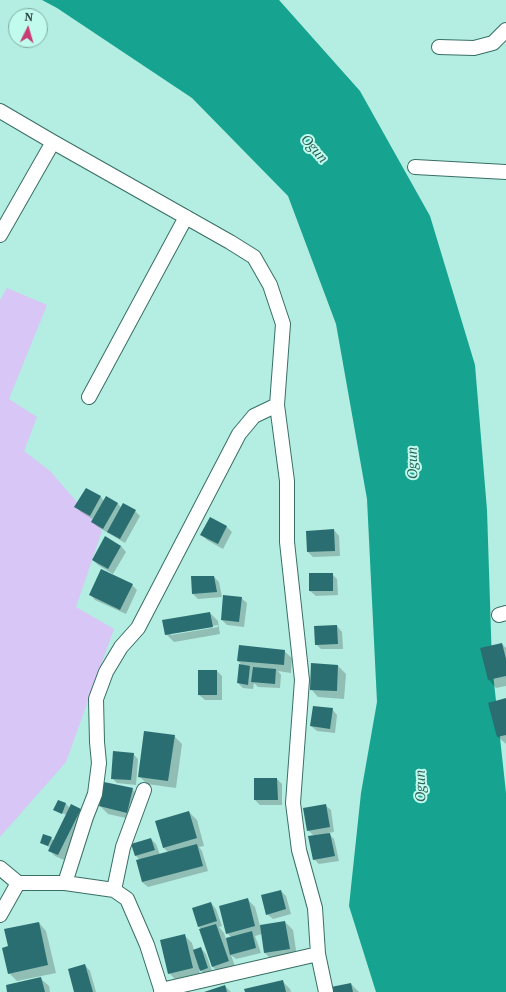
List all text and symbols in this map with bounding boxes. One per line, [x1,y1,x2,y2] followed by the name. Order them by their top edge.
[8,8,48,48] north arrow
[24,10,34,24] text: N
[297,131,331,167] water label: Ogun
[404,447,422,479] water label: Ogun
[412,770,430,802] water label: Ogun

